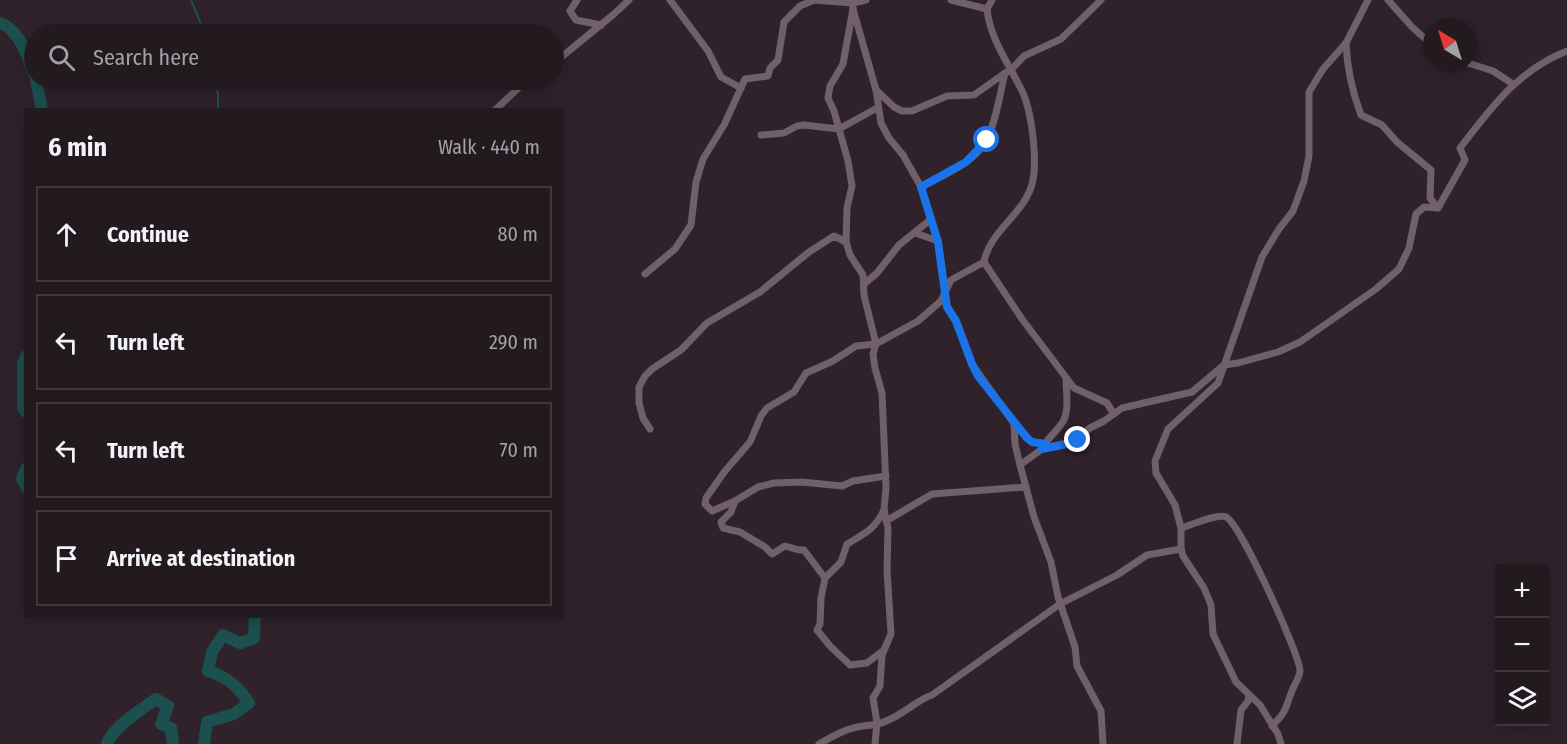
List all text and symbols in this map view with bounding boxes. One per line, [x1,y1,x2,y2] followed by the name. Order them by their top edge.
[1423,18,1477,72] north arrow
[24,24,564,90] search box
[45,41,78,74] icon: search
[93,44,199,71] text: Search here
[973,126,999,152] route start
[48,132,107,163] text: 6 min
[438,135,540,159] text: Walk · 440 m
[50,218,83,251] icon: ahead
[107,221,189,248] text: Continue
[498,222,538,246] text: 80 m
[50,326,83,359] icon: left
[107,329,185,356] text: Turn left
[489,330,538,354] text: 290 m
[1064,426,1090,452] route end
[50,434,83,467] icon: left
[107,437,185,464] text: Turn left
[500,438,538,462] text: 70 m
[50,542,83,575] icon: arrive
[107,545,295,572] text: Arrive at destination
[1495,564,1549,726] map controls
[1495,564,1549,618] button: +
[1495,618,1549,672] button: −
[1495,672,1549,726] button: layers

